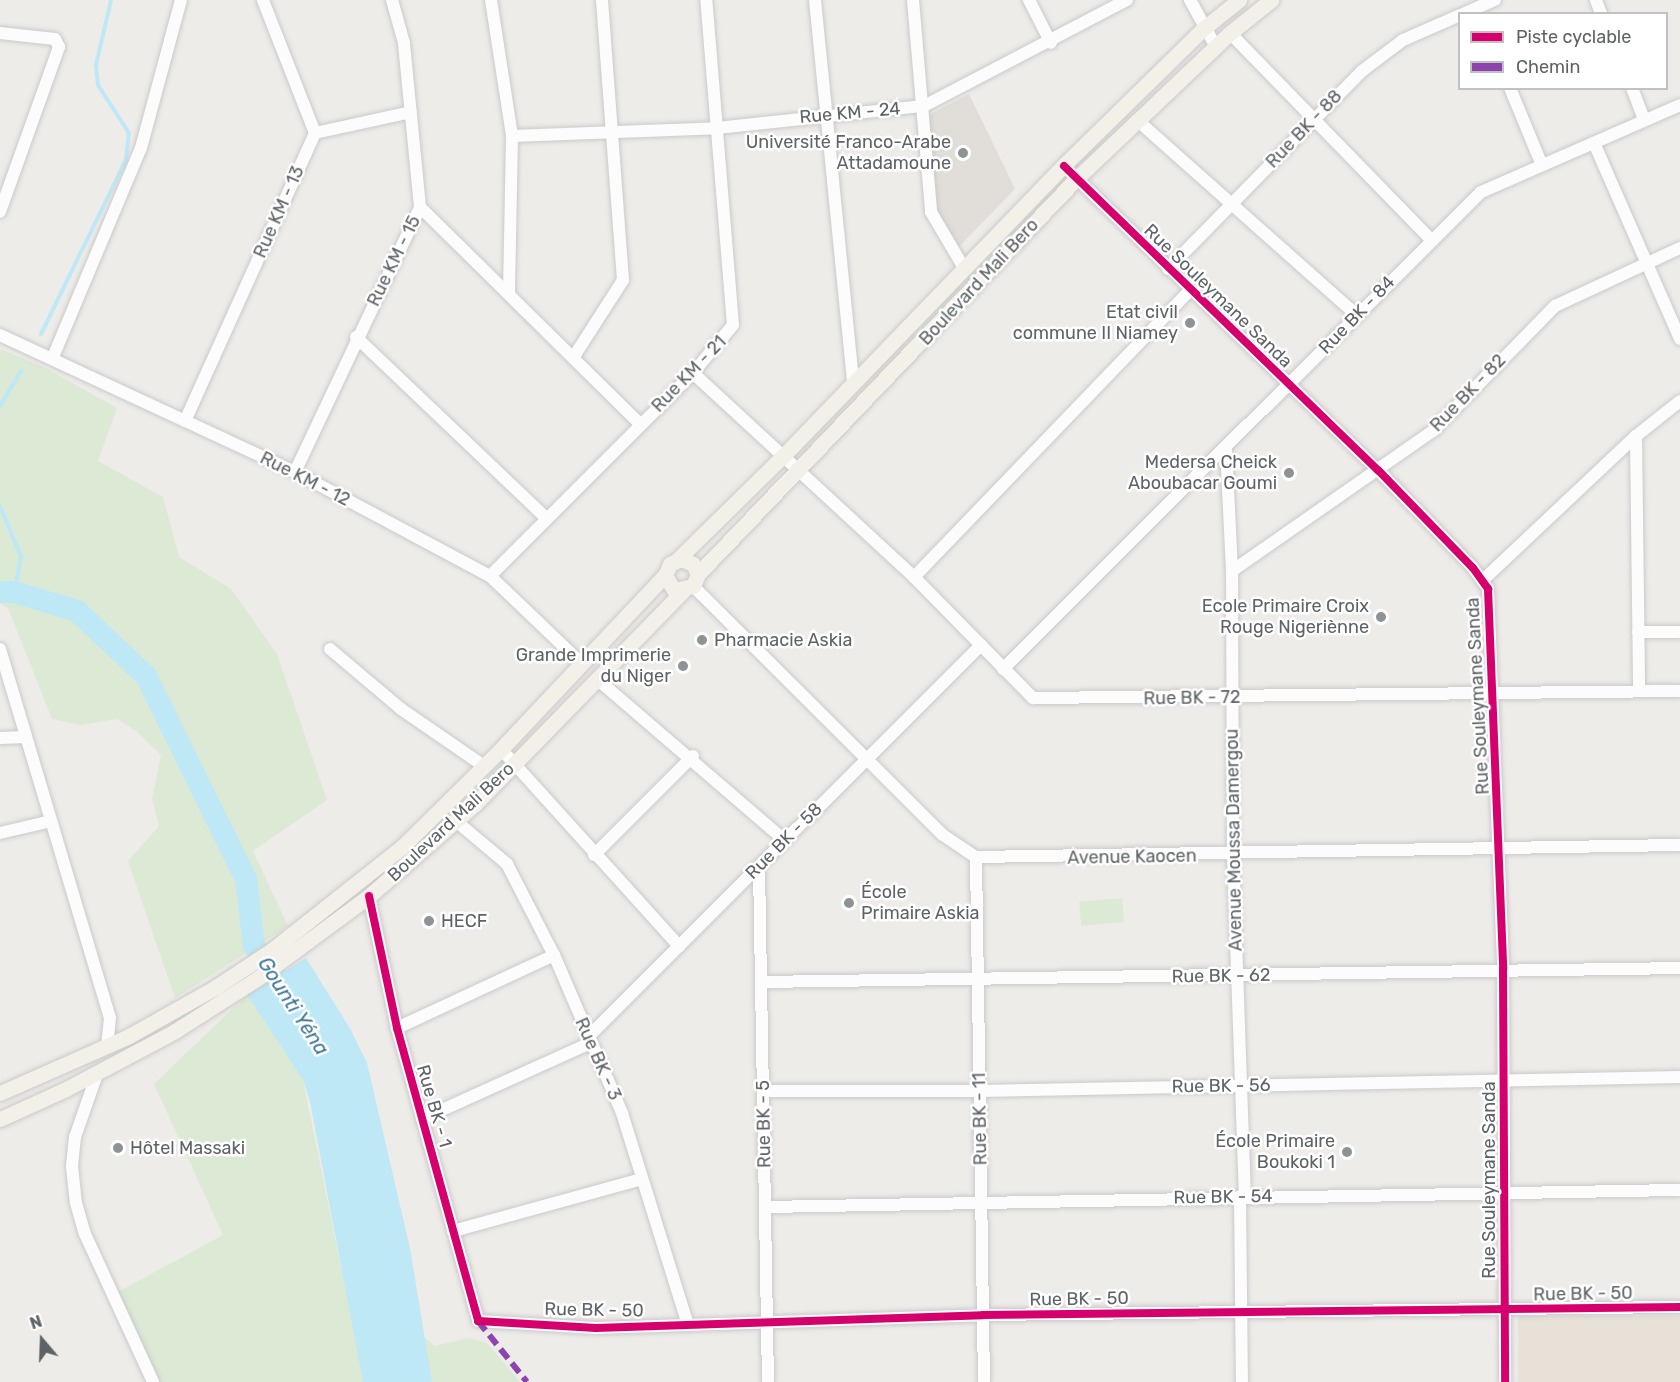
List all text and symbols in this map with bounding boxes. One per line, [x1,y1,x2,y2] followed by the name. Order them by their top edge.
[1458,12,1668,90] legend
[1516,26,1631,48] text: Piste cyclable
[1516,56,1580,78] text: Chemin
[1261,85,1347,173] street label: Rue BK - 88
[799,98,901,128] street label: Rue KM - 24
[746,132,951,174] place label: Université Franco-Arabe Attadamoune
[956,146,970,160] marker: Université Franco-Arabe Attadamoune
[249,163,309,261] street label: Rue KM - 13
[363,212,425,310] street label: Rue KM - 15
[915,214,1043,350] street label: Boulevard Mali Bero
[1139,220,1297,372] street label: Rue Souleymane Sanda
[1314,271,1400,359] street label: Rue BK - 84
[1013,302,1178,344] place label: Etat civil commune II Niamey
[1183,316,1197,330] marker: Etat civil commune II Niamey
[647,331,731,417] street label: Rue KM - 21
[1426,350,1510,436] street label: Rue BK - 82
[256,447,354,511] street label: Rue KM - 12
[1128,452,1277,494] place label: Medersa Cheick Aboubacar Goumi
[1282,466,1296,480] marker: Medersa Cheick Aboubacar Goumi
[1202,596,1369,638] place label: Ecole Primaire Croix Rouge Nigeriènne
[1462,597,1494,795] street label: Rue Souleymane Sanda
[1374,610,1388,624] marker: Ecole Primaire Croix Rouge Nigeriènne
[714,629,853,651] place label: Pharmacie Askia
[695,633,709,647] marker: Pharmacie Askia
[516,645,671,688] place label: Grande Imprimerie du Niger
[676,659,690,673] marker: Grande Imprimerie du Niger
[1143,686,1241,710] street label: Rue BK - 72
[1221,729,1247,951] street label: Avenue Moussa Damergou
[383,758,519,886] street label: Boulevard Mali Bero
[741,798,827,884] street label: Rue BK - 58
[1067,845,1197,869] street label: Avenue Kaocen
[861,882,980,924] place label: École Primaire Askia
[842,896,856,910] marker: École Primaire Askia
[441,910,487,932] place label: HECF
[422,914,436,928] marker: HECF
[252,952,334,1060] water label: Gounti Yéna
[1171,964,1271,988] street label: Rue BK - 62
[570,1014,626,1104] street label: Rue BK - 3
[412,1062,456,1150] street label: Rue BK - 1
[968,1072,992,1166] street label: Rue BK - 11
[1171,1074,1271,1098] street label: Rue BK - 56
[752,1080,776,1168] street label: Rue BK - 5
[1478,1081,1500,1279] street label: Rue Souleymane Sanda
[1215,1131,1335,1174] place label: École Primaire Boukoki 1
[130,1137,245,1159] place label: Hôtel Massaki
[111,1141,125,1155] marker: Hôtel Massaki
[1340,1145,1354,1159] marker: École Primaire Boukoki 1
[1173,1185,1273,1209] street label: Rue BK - 54
[1533,1282,1633,1306] street label: Rue BK - 50
[1029,1287,1129,1311] street label: Rue BK - 50
[544,1298,644,1322] street label: Rue BK - 50
[12,1310,72,1370] north arrow
[27,1312,45,1333] text: N

